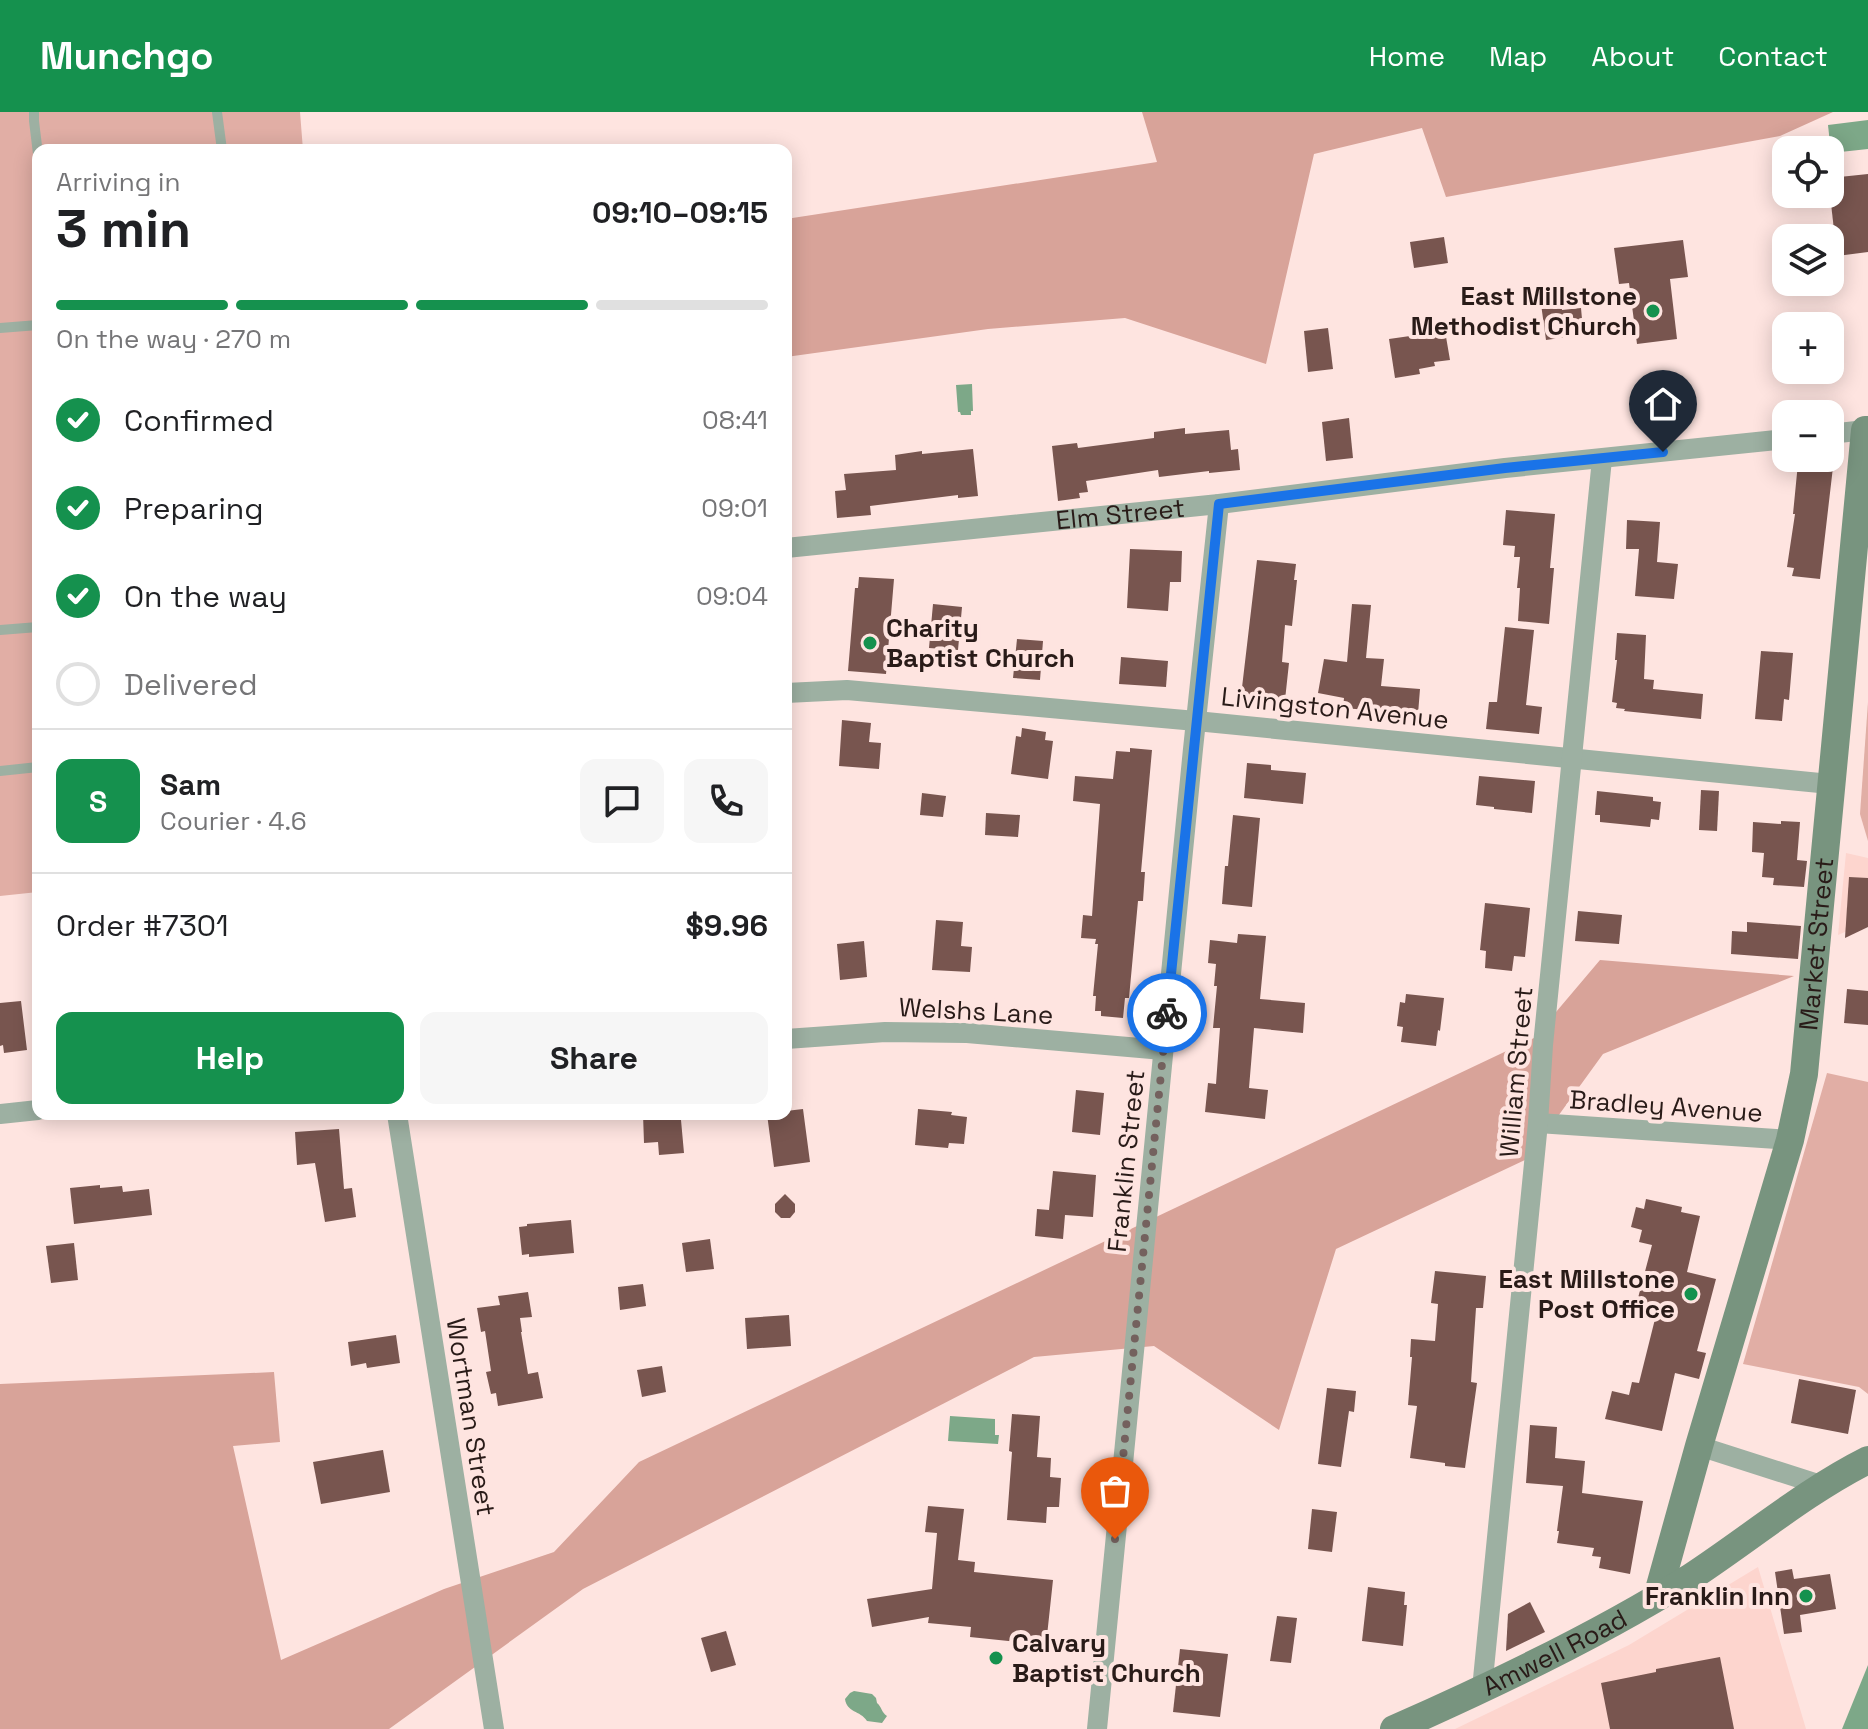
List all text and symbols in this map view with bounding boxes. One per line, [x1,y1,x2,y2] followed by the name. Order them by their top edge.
[40,32,214,80] text: Munchgo
[1369,38,1445,74] text: Home
[1489,38,1547,74] text: Map
[1591,38,1674,74] text: About
[1718,38,1828,74] text: Contact
[1772,136,1844,472] map controls
[1772,136,1844,208] button: locate
[56,165,180,199] text: Arriving in
[592,193,768,232] text: 09:10–09:15
[56,196,191,262] text: 3 min
[1772,224,1844,296] button: layers
[1411,279,1637,343] place label: East Millstone Methodist Church
[1644,302,1662,320] marker: East Millstone Methodist Church
[1772,312,1844,384] button: +
[56,322,291,356] text: On the way · 270 m
[1629,370,1697,452] pin
[1641,382,1685,426] icon: home
[56,398,100,442] icon: check
[1772,400,1844,472] button: −
[124,401,274,440] text: Confirmed
[702,403,768,437] text: 08:41
[56,486,100,530] icon: check
[124,489,263,528] text: Preparing
[701,491,768,525] text: 09:01
[1054,491,1186,537] street label: Elm Street
[56,574,100,618] icon: check
[124,577,287,616] text: On the way
[696,579,768,613] text: 09:04
[886,611,1075,675] place label: Charity Baptist Church
[861,634,879,652] marker: Charity Baptist Church
[124,665,258,704] text: Delivered
[1220,679,1450,737] street label: Livingston Avenue
[580,759,664,843] button: chat
[684,759,768,843] button: phone
[160,765,221,804] text: Sam
[89,782,107,821] text: S
[160,804,307,838] text: Courier · 4.6
[1791,856,1841,1032] street label: Market Street
[56,906,229,945] text: Order #7301
[686,906,768,945] text: $9.96
[1127,973,1207,1053] courier
[1492,985,1540,1159] street label: William Street
[898,990,1054,1032] street label: Welshs Lane
[1145,991,1189,1035] icon: bike
[56,1012,404,1104] button: Help
[420,1012,768,1104] button: Share
[1100,1068,1152,1254] street label: Franklin Street
[1568,1082,1764,1130] street label: Bradley Avenue
[1498,1262,1675,1326] place label: East Millstone Post Office
[1682,1285,1700,1303] marker: East Millstone Post Office
[439,1316,503,1518] street label: Wortman Street
[1081,1457,1149,1539] pin
[1093,1469,1137,1513] icon: bag
[1645,1579,1790,1613] place label: Franklin Inn
[1797,1587,1815,1605] marker: Franklin Inn
[1477,1601,1633,1703] street label: Amwell Road
[1012,1626,1201,1690] place label: Calvary Baptist Church
[987,1649,1005,1667] marker: Calvary Baptist Church

